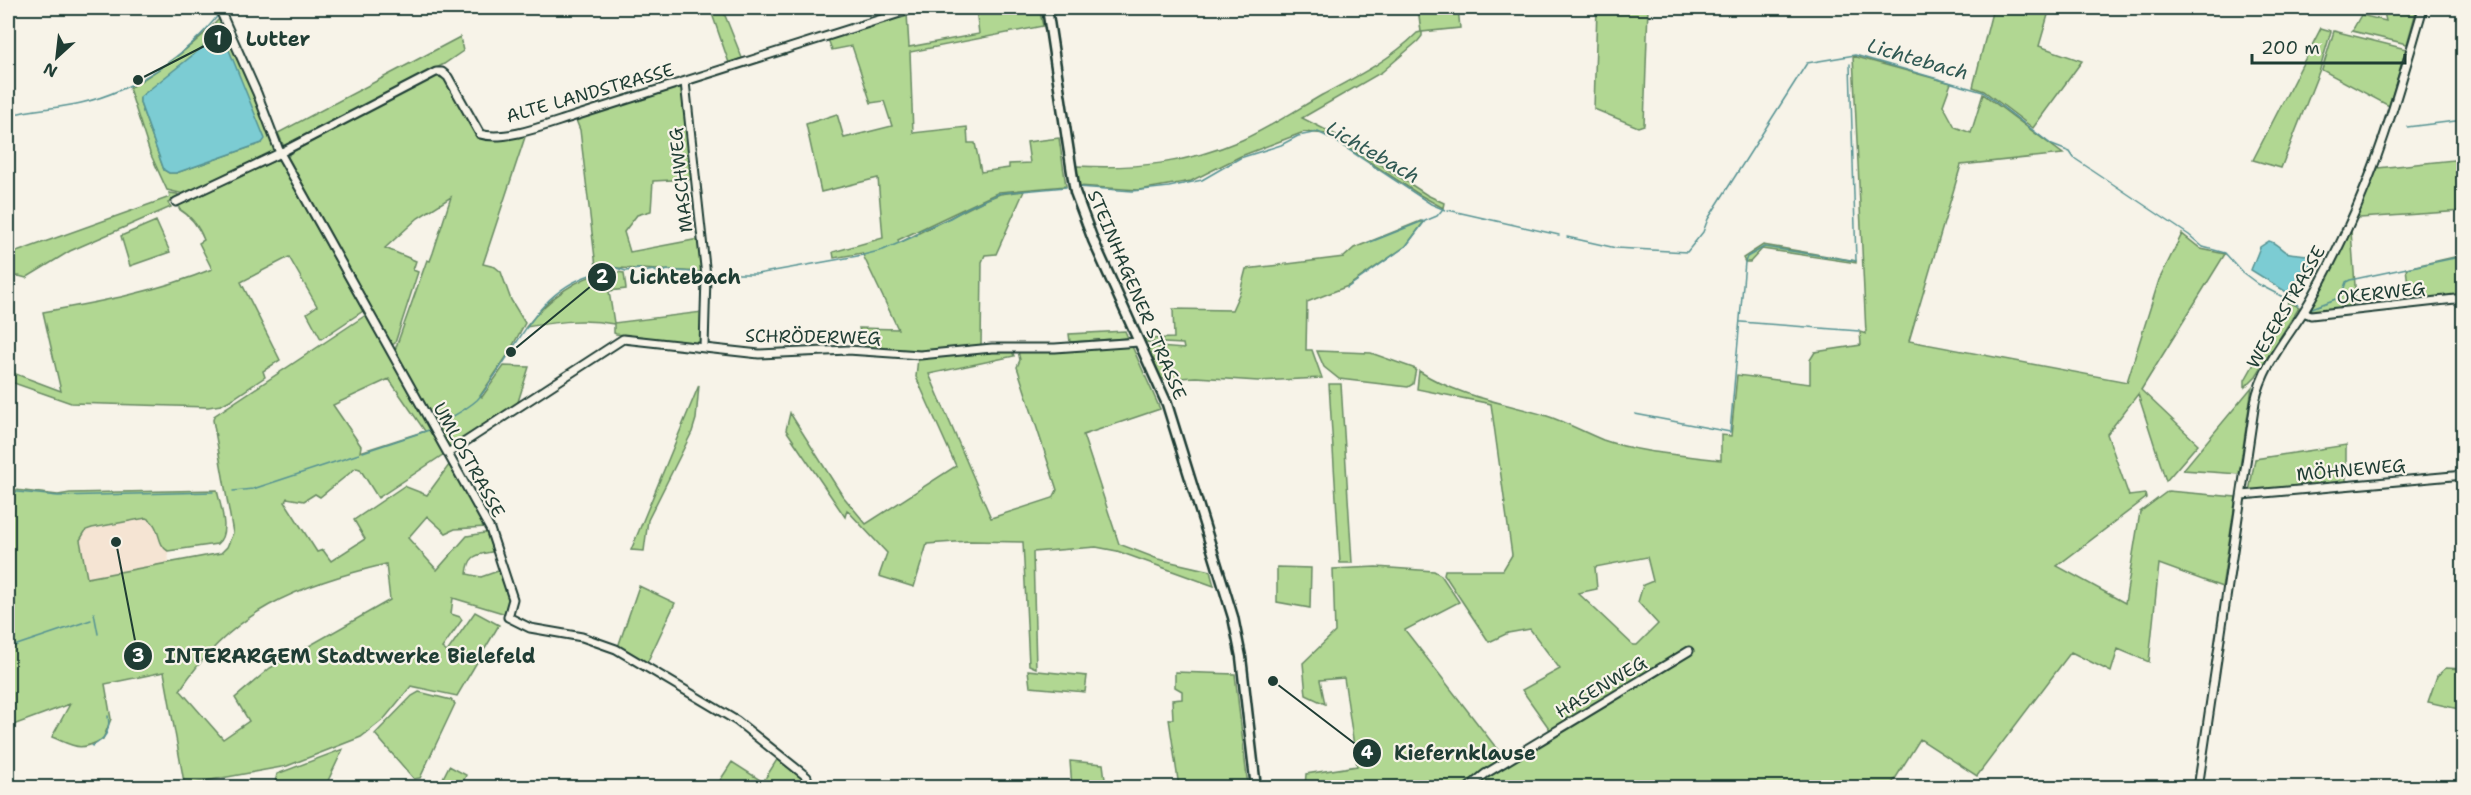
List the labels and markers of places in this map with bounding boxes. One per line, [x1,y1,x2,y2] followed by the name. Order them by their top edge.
[203,20,322,58] callout: Lutter
[587,258,753,296] callout: Lichtebach
[123,637,547,675] callout: INTERARGEM Stadtwerke Bielefeld
[1352,734,1548,772] callout: Kiefernklause

